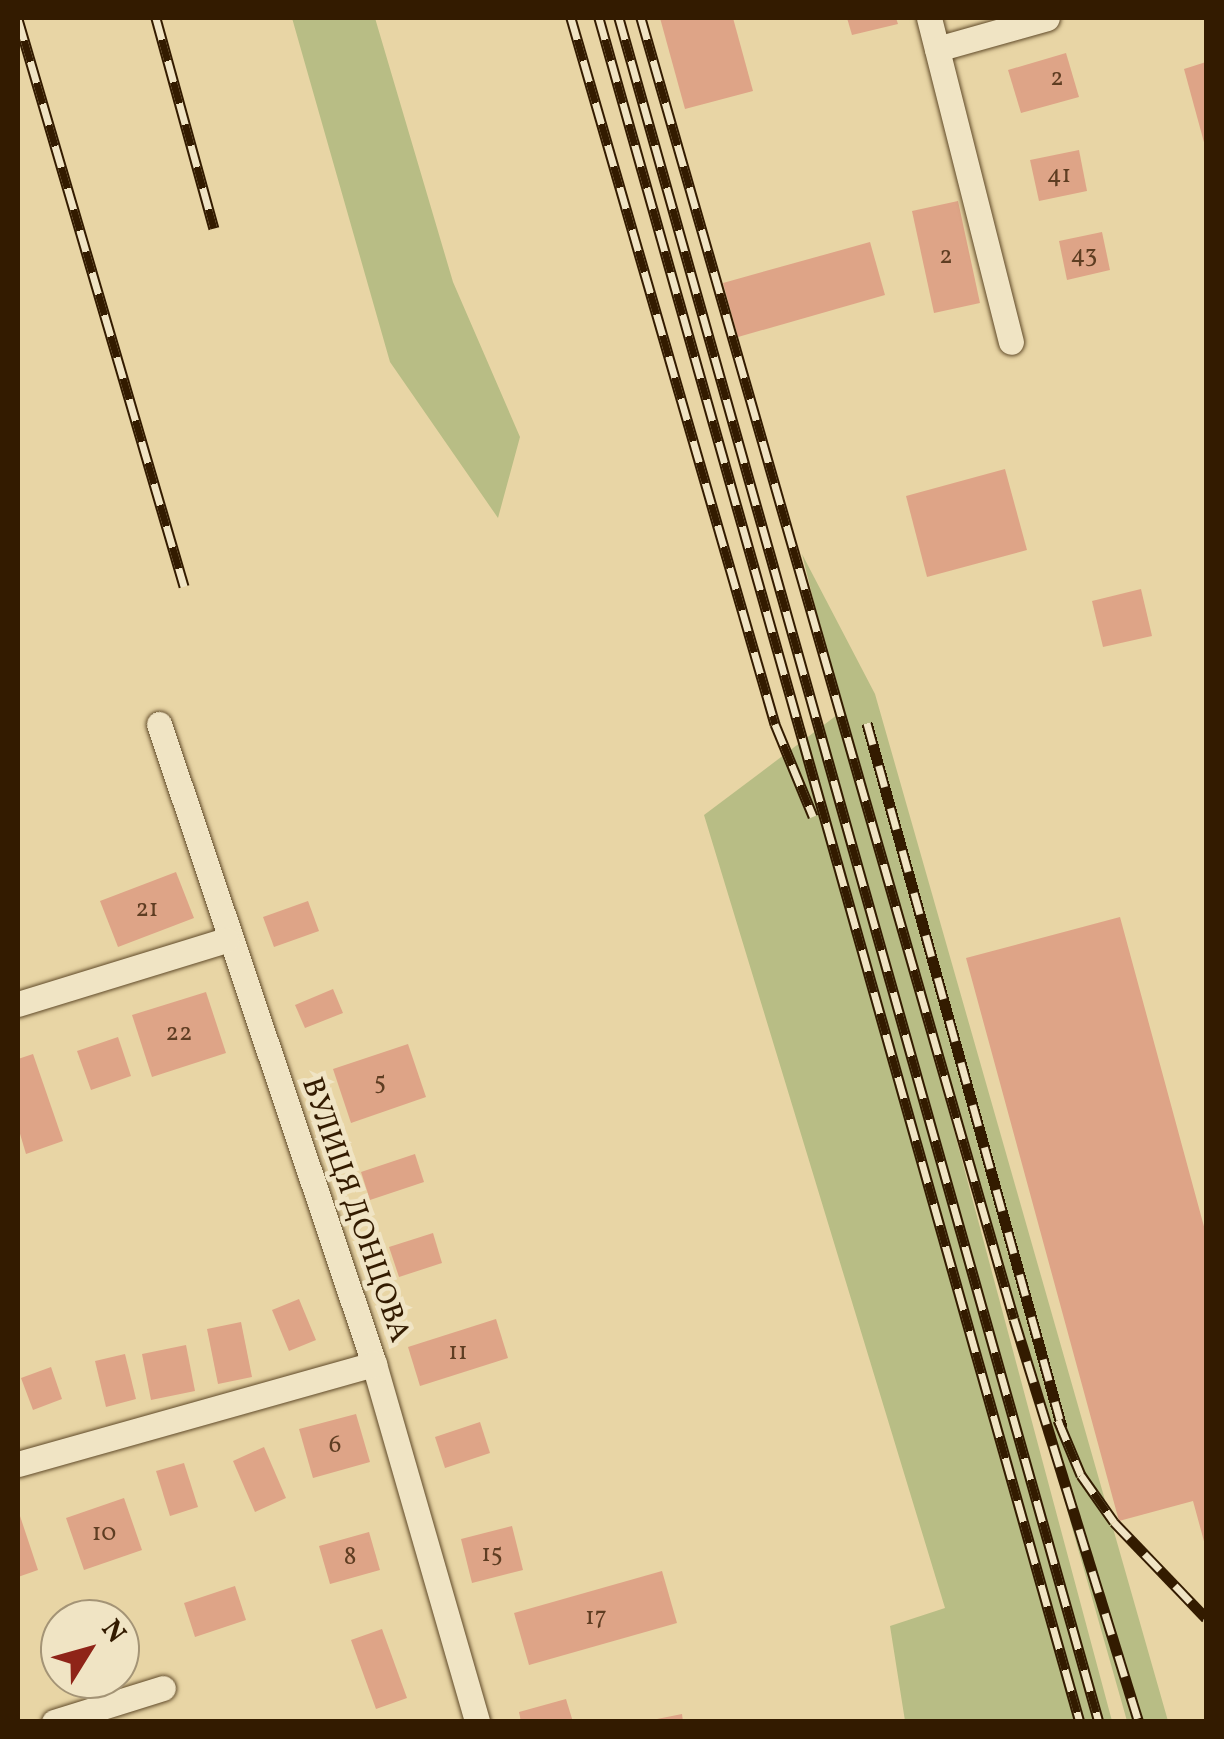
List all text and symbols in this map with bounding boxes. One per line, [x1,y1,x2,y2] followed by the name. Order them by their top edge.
[1050,64,1064,94] house number: 2
[1047,161,1071,191] house number: 41
[1071,241,1097,271] house number: 43
[939,242,953,272] house number: 2
[135,895,159,925] house number: 21
[166,1019,192,1049] house number: 22
[374,1068,386,1098] house number: 5
[293,1073,417,1347] street label: ВУЛИЦЯ ДОНЦОВА
[448,1338,468,1368] house number: 11
[329,1431,341,1461] house number: 6
[92,1519,116,1549] house number: 10
[481,1540,503,1570] house number: 15
[344,1543,356,1573] house number: 8
[40,1599,140,1699] north arrow
[585,1603,607,1633] house number: 17
[91,1612,134,1652] text: N

